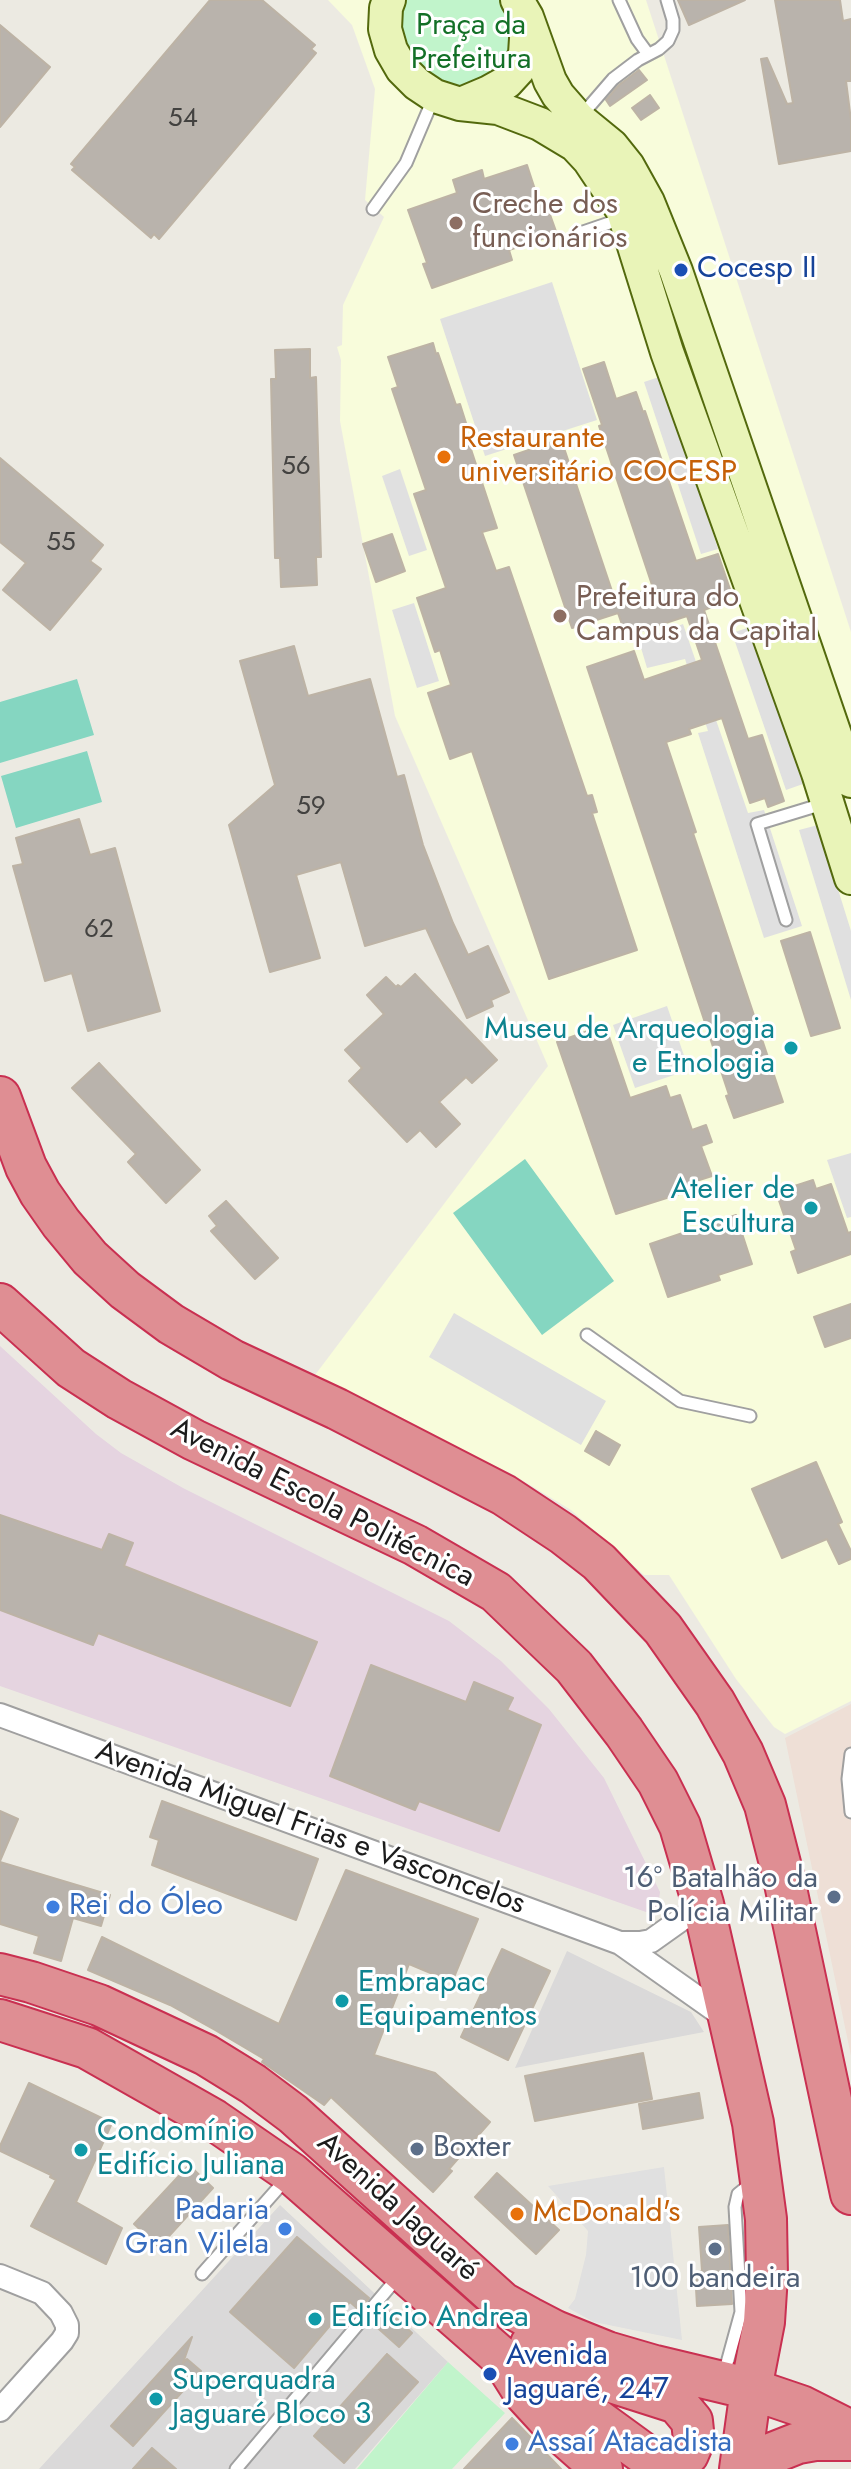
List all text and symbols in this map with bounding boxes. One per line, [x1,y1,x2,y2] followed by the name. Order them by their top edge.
[411,9,531,80] park label: Praça da Prefeitura
[168,104,198,136] house number: 54
[472,188,627,258] place label: Creche dos funcionários
[447,214,465,232] marker: Creche dos funcionários
[697,252,817,288] place label: Cocesp II
[672,261,690,279] marker: Cocesp II
[460,422,737,492] place label: Restaurante universitário COCESP
[435,448,453,466] marker: Restaurante universitário COCESP
[281,452,311,484] house number: 56
[46,528,76,560] house number: 55
[576,581,817,652] place label: Prefeitura do Campus da Capital
[551,607,569,625] marker: Prefeitura do Campus da Capital
[296,792,326,824] house number: 59
[84,915,114,947] house number: 62
[484,1013,775,1084] place label: Museu de Arqueologia e Etnologia
[782,1039,800,1057] marker: Museu de Arqueologia e Etnologia
[671,1173,795,1244] place label: Atelier de Escultura
[802,1199,820,1217] marker: Atelier de Escultura
[164,1412,480,1596] street label: Avenida Escola Politécnica
[90,1734,530,1924] street label: Avenida Miguel Frias e Vasconcelos
[623,1862,818,1932] place label: 16º Batalhão da Polícia Militar
[825,1888,843,1906] marker: 16º Batalhão da Polícia Militar
[69,1889,223,1925] place label: Rei do Óleo
[44,1898,62,1916] marker: Rei do Óleo
[358,1966,537,2036] place label: Embrapac Equipamentos
[333,1992,351,2010] marker: Embrapac Equipamentos
[97,2115,285,2186] place label: Condomínio Edifício Juliana
[309,2126,485,2290] street label: Avenida Jaguaré
[433,2131,511,2167] place label: Boxter
[408,2140,426,2158] marker: Boxter
[72,2141,90,2159] marker: Condomínio Edifício Juliana
[125,2194,269,2264] place label: Padaria Gran Vilela
[533,2196,680,2232] place label: McDonald's
[508,2205,526,2223] marker: McDonald's
[276,2220,294,2238] marker: Padaria Gran Vilela
[706,2240,724,2258] marker: 100 bandeira
[630,2262,800,2298] place label: 100 bandeira
[331,2301,529,2337] place label: Edifício Andrea
[306,2310,324,2328] marker: Edifício Andrea
[506,2339,669,2410] place label: Avenida Jaguaré, 247
[172,2364,371,2434] place label: Superquadra Jaguaré Bloco 3
[481,2365,499,2383] marker: Avenida Jaguaré, 247
[147,2390,165,2408] marker: Superquadra Jaguaré Bloco 3
[528,2426,732,2462] place label: Assaí Atacadista
[503,2435,521,2453] marker: Assaí Atacadista

